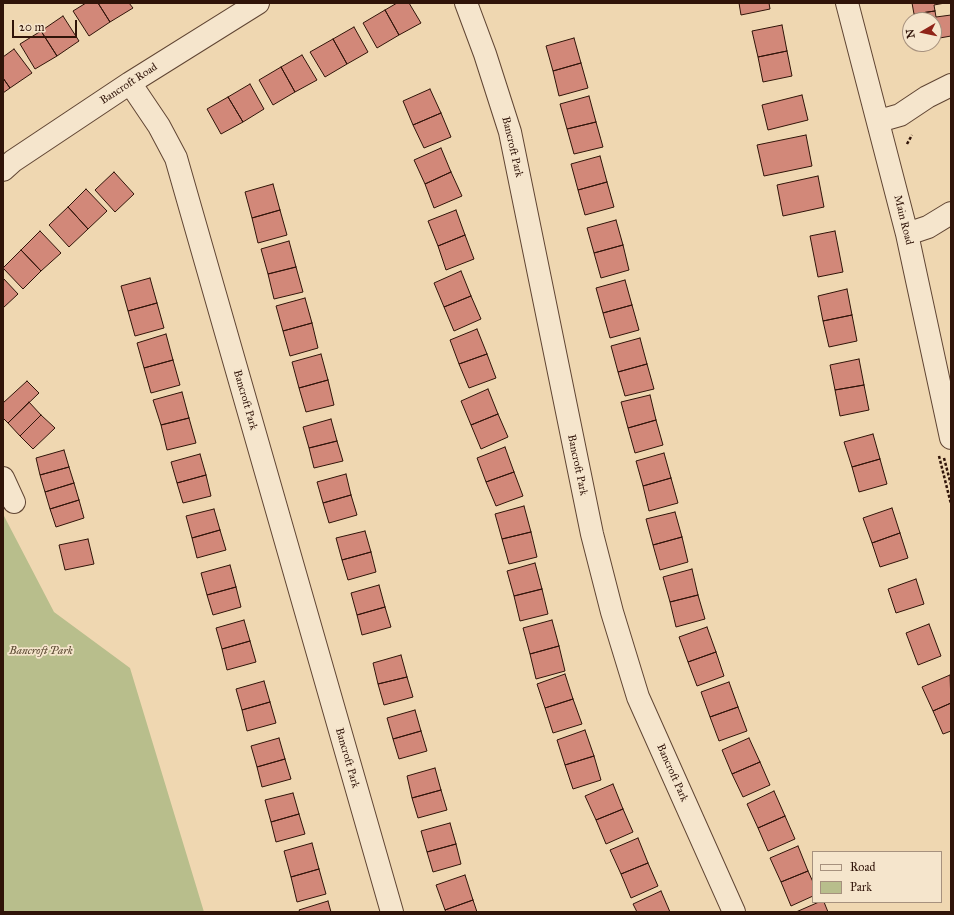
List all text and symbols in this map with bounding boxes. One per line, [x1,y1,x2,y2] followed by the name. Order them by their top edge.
[14,12,79,38] scale bar
[902,12,942,52] north arrow
[19,20,45,34] text: 20 m
[903,28,918,39] text: N
[98,61,160,107] street label: Bancroft Road
[499,115,525,179] street label: Bancroft Park
[890,194,916,246] street label: Main Road
[230,368,260,432] street label: Bancroft Park
[564,433,590,497] street label: Bancroft Park
[9,644,73,658] park label: Bancroft Park
[332,726,362,790] street label: Bancroft Park
[653,742,691,804] street label: Bancroft Park
[812,851,942,903] legend
[850,860,876,874] text: Road
[850,880,872,894] text: Park

